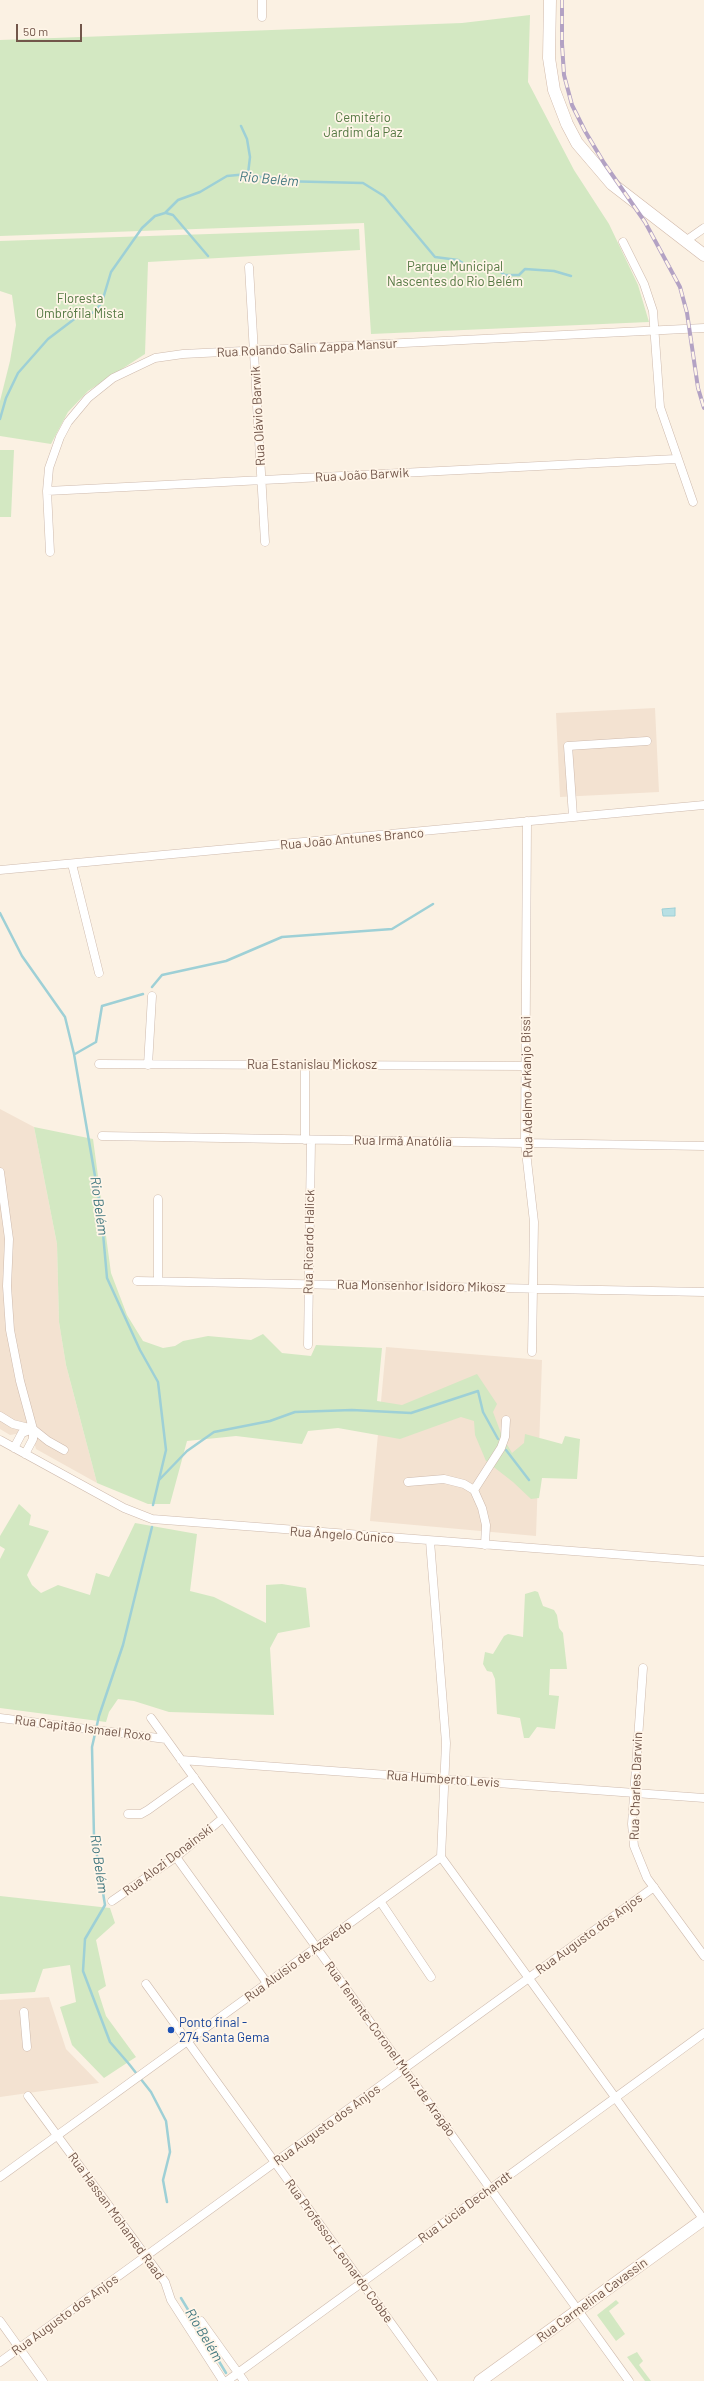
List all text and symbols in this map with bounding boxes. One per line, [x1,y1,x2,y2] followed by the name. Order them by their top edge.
[18,16,84,42] scale bar
[23,24,48,38] text: 50 m
[323,110,403,141] park label: Cemitério Jardim da Paz
[239,168,299,190] water label: Rio Belém
[387,259,523,290] park label: Parque Municipal Nascentes do Rio Belém
[36,291,124,322] park label: Floresta Ombrófila Mista
[216,335,398,361] street label: Rua Rolando Salin Zappa Mansur
[248,366,268,466] street label: Rua Olávio Barwik
[315,465,409,485] street label: Rua João Barwik
[279,825,425,853] street label: Rua João Antunes Branco
[518,1016,536,1158] street label: Rua Adelmo Arkanjo Bissi
[247,1057,377,1073] street label: Rua Estanislau Mickosz
[354,1132,452,1150] street label: Rua Irmã Anatólia
[87,1175,111,1237] water label: Rio Belém
[300,1189,318,1295] street label: Rua Ricardo Halick
[337,1277,505,1295] street label: Rua Monsenhor Isidoro Mikosz
[289,1524,395,1546] street label: Rua Ângelo Cúnico
[14,1712,152,1744] street label: Rua Capitão Ismael Roxo
[626,1732,646,1840] street label: Rua Charles Darwin
[386,1767,500,1791] street label: Rua Humberto Levis
[120,1821,216,1899] street label: Rua Alozi Donainski
[87,1833,111,1895] water label: Rio Belém
[533,1890,645,1978] street label: Rua Augusto dos Anjos
[242,1917,354,2005] street label: Rua Aluísio de Azevedo
[321,1958,459,2140] street label: Rua Tenente-Coronel Muniz de Aragão
[179,2015,269,2046] place label: Ponto final - 274 Santa Gema
[166,2025,176,2035] marker: Ponto final - 274 Santa Gema
[271,2081,383,2169] street label: Rua Augusto dos Anjos
[65,2149,167,2283] street label: Rua Hassan Mohamed Raad
[415,2168,515,2246] street label: Rua Lúcia Dechandt
[282,2176,396,2326] street label: Rua Professor Leonardo Cobbe
[534,2255,650,2345] street label: Rua Carmelina Cavassin
[9,2271,121,2359] street label: Rua Augusto dos Anjos
[182,2305,226,2365] water label: Rio Belém

